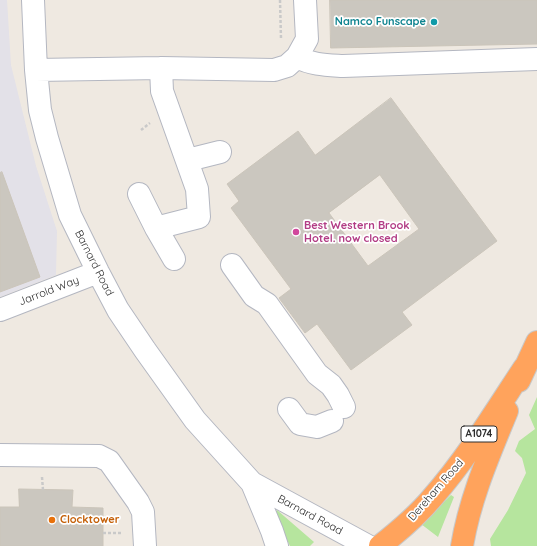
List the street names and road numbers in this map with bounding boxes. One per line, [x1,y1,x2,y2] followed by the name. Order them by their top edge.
[72,228,116,298] street label: Barnard Road
[17,273,81,309] street label: Jarrold Way
[461,426,497,442] road number: A1074
[406,456,466,524] street label: Dereham Road
[275,492,345,538] street label: Barnard Road

